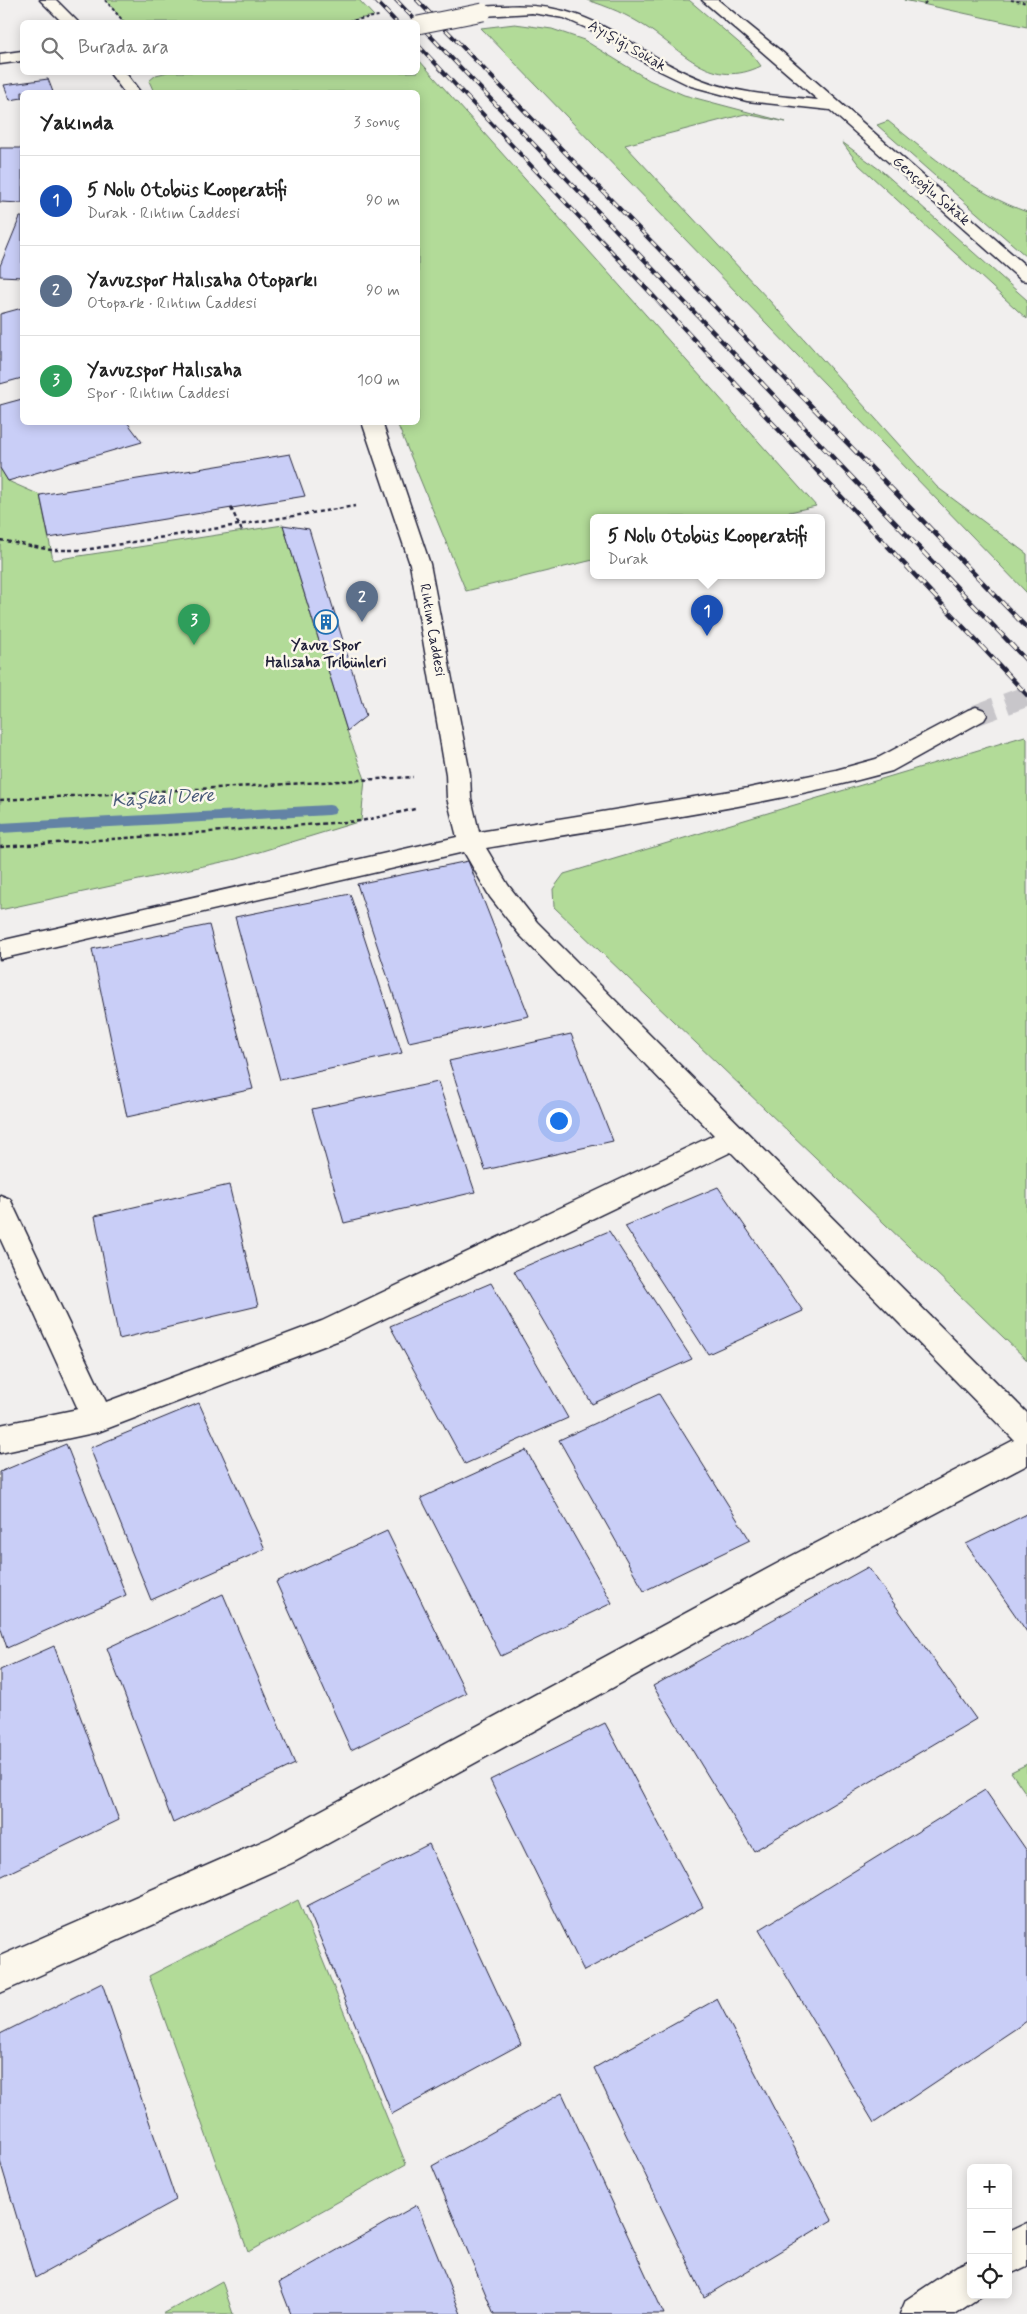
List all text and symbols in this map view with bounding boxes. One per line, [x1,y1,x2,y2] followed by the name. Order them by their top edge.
[584,16,670,76] street label: Ayışığı Sokak
[20,20,420,75] search box
[38,34,66,62] icon: search
[78,35,169,60] text: Burada ara
[40,109,114,137] text: Yakında
[353,112,400,133] text: 3 sonuç
[888,152,975,231] street label: Gençoğlu Sokak
[87,178,287,203] text: 5 Nolu Otobüs Kooperatifi
[52,190,60,211] text: 1
[366,190,400,211] text: 90 m
[87,203,240,224] text: Durak · Rıhtım Caddesi
[87,268,318,293] text: Yavuzspor Halısaha Otoparkı
[52,280,60,301] text: 2
[366,280,400,301] text: 90 m
[87,293,257,314] text: Otopark · Rıhtım Caddesi
[87,358,242,383] text: Yavuzspor Halısaha
[52,370,60,391] text: 3
[357,370,400,391] text: 100 m
[87,383,229,404] text: Spor · Rıhtım Caddesi
[590,514,825,579] popup
[608,524,807,549] text: 5 Nolu Otobüs Kooperatifi
[608,549,648,570] text: Durak
[346,581,378,622] pin: 2
[414,582,450,678] street label: Rıhtım Caddesi
[691,595,723,636] pin: 1
[178,604,210,645] pin: 3
[313,609,339,635] building icon: Yavuz Spor Halısaha Tribünleri
[265,636,387,673] place label: Yavuz Spor Halısaha Tribünleri
[111,783,216,813] water label: Kaşkal Dere
[546,1108,572,1134] your location
[967,2164,1012,2299] map controls
[967,2164,1012,2209] button: +
[967,2209,1012,2254] button: −
[967,2254,1012,2299] button: locate

